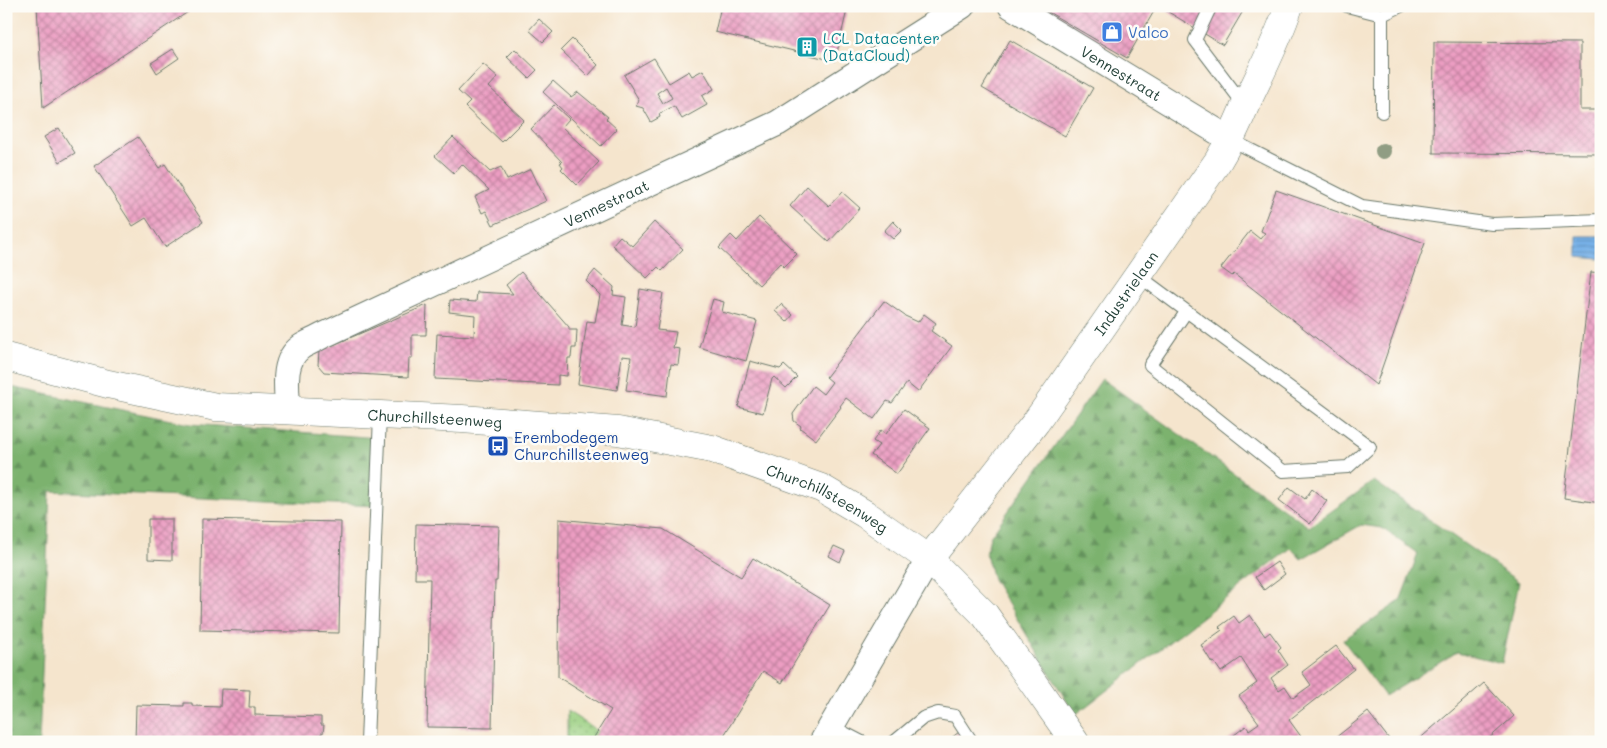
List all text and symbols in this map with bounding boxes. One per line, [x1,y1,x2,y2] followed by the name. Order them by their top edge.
[1100,20,1124,44] shop icon: Valco
[1128,22,1169,42] place label: Valco
[823,28,940,65] place label: LCL Datacenter (DataCloud)
[795,35,819,59] building icon: LCL Datacenter (DataCloud)
[1077,41,1166,105] street label: Vennestraat
[561,175,652,232] street label: Vennestraat
[1089,247,1162,339] street label: Industrielaan
[367,404,503,432] street label: Churchillsteenweg
[514,427,649,464] place label: Erembodegem Churchillsteenweg
[486,434,510,458] bus stop icon: Erembodegem Churchillsteenweg
[763,459,892,537] street label: Churchillsteenweg

